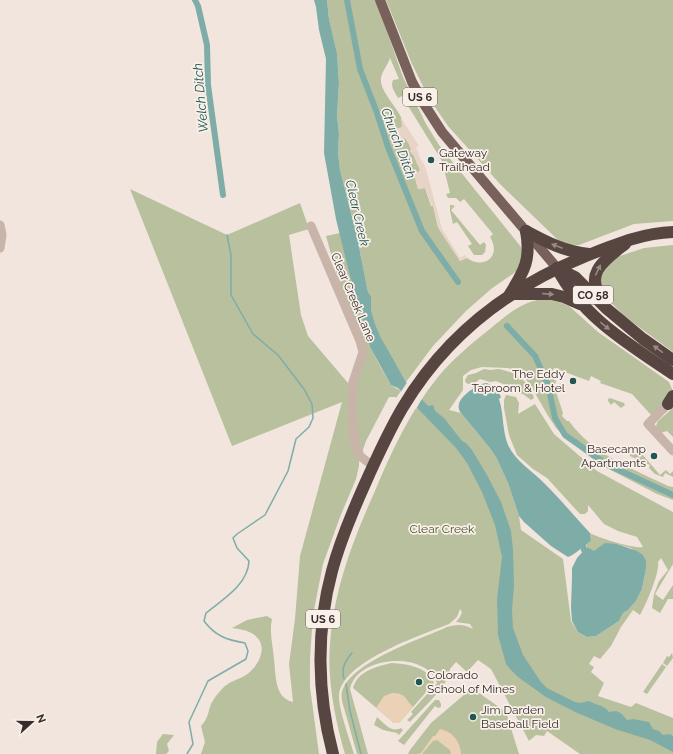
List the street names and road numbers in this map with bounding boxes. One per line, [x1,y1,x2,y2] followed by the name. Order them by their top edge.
[403,88,437,106] road number: US 6
[328,250,378,344] street label: Clear Creek Lane
[573,286,613,304] road number: CO 58
[306,610,340,628] road number: US 6

